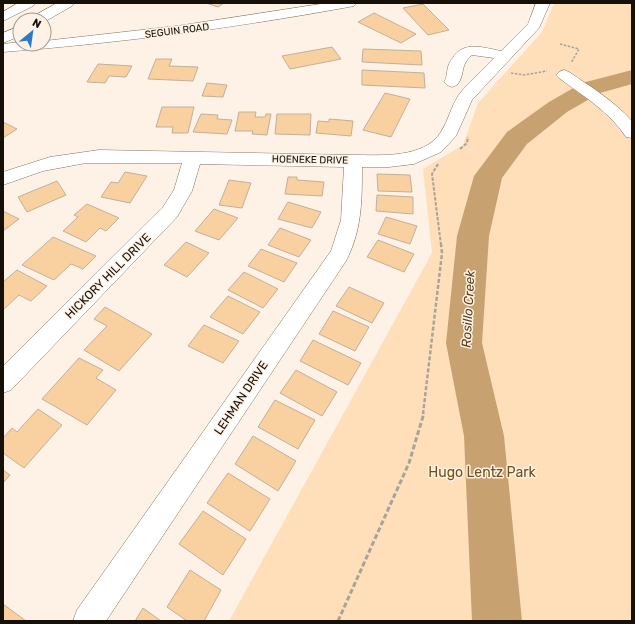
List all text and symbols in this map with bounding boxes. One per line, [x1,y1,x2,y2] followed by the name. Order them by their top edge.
[12,12,52,52] north arrow
[30,16,43,31] text: N
[144,21,210,41] street label: SEGUIN ROAD
[272,153,348,167] street label: HOENEKE DRIVE
[62,230,154,322] street label: HICKORY HILL DRIVE
[458,270,478,348] water label: Rosillo Creek
[211,358,271,438] street label: LEHMAN DRIVE
[428,464,536,481] park label: Hugo Lentz Park

